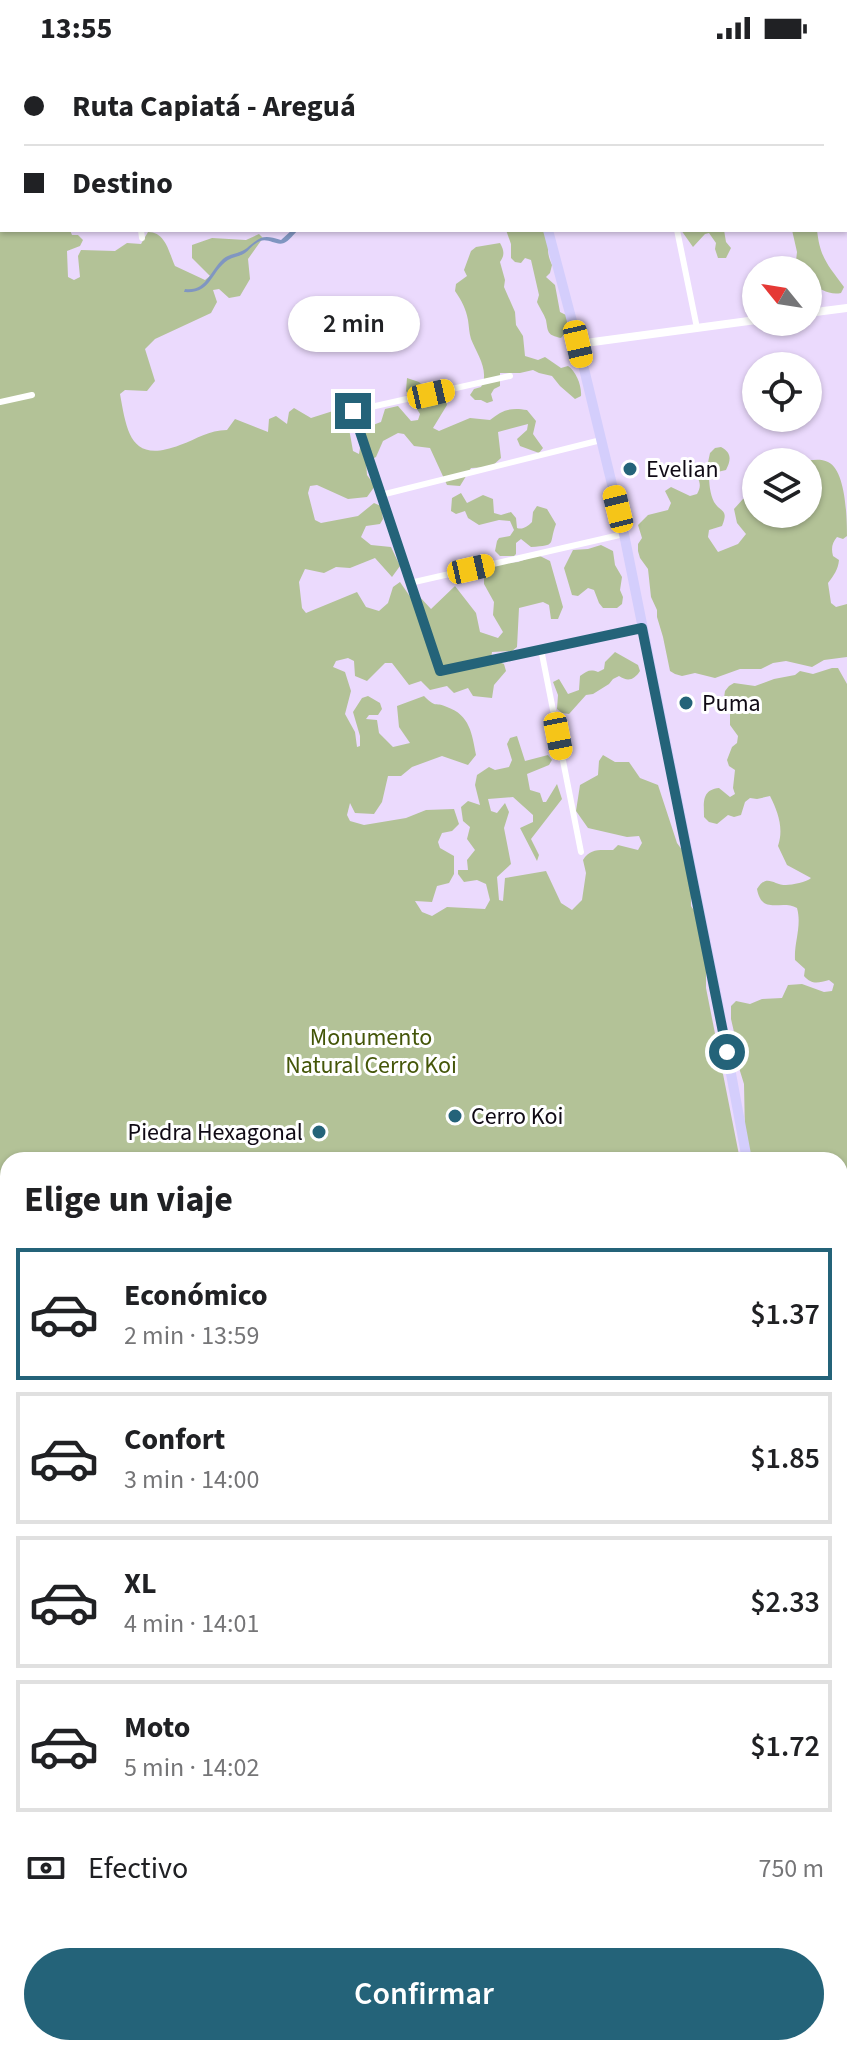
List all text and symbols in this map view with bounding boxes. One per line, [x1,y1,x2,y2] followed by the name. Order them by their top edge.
[40,7,112,50] text: 13:55
[72,85,356,128] text: Ruta Capiatá - Areguá
[72,162,173,205] text: Destino
[742,256,822,336] north arrow
[742,256,822,528] map controls
[287,295,419,351] callout: 2 min
[323,305,385,342] text: 2 min
[561,318,595,370] car
[742,352,822,432] button: locate
[405,377,457,411] car
[335,393,371,429] route end
[742,448,822,528] button: layers
[646,452,719,487] place label: Evelian
[621,460,639,478] marker: Evelian
[601,483,635,535] car
[445,552,497,586] car
[702,686,761,721] place label: Puma
[677,694,695,712] marker: Puma
[542,710,574,762] car
[285,1020,457,1083] park label: Monumento Natural Cerro Koi
[709,1034,745,1070] route start
[471,1099,563,1134] place label: Cerro Koi
[446,1107,464,1125] marker: Cerro Koi
[128,1115,303,1150] place label: Piedra Hexagonal
[310,1123,328,1141] marker: Piedra Hexagonal
[24,1174,233,1225] text: Elige un viaje
[124,1274,268,1317] text: Económico
[28,1278,100,1350] icon: car
[750,1293,820,1336] text: $1.37
[124,1317,259,1354] text: 2 min · 13:59
[124,1418,225,1461] text: Confort
[28,1422,100,1494] icon: car
[750,1437,820,1480] text: $1.85
[124,1461,259,1498] text: 3 min · 14:00
[124,1562,157,1605] text: XL
[28,1566,100,1638] icon: car
[750,1581,820,1624] text: $2.33
[124,1605,259,1642] text: 4 min · 14:01
[124,1706,190,1749] text: Moto
[28,1710,100,1782] icon: car
[750,1725,820,1768] text: $1.72
[124,1749,259,1786] text: 5 min · 14:02
[24,1846,68,1890] icon: cash
[88,1847,188,1890] text: Efectivo
[758,1850,824,1887] text: 750 m
[24,1948,824,2040] button: Confirmar

